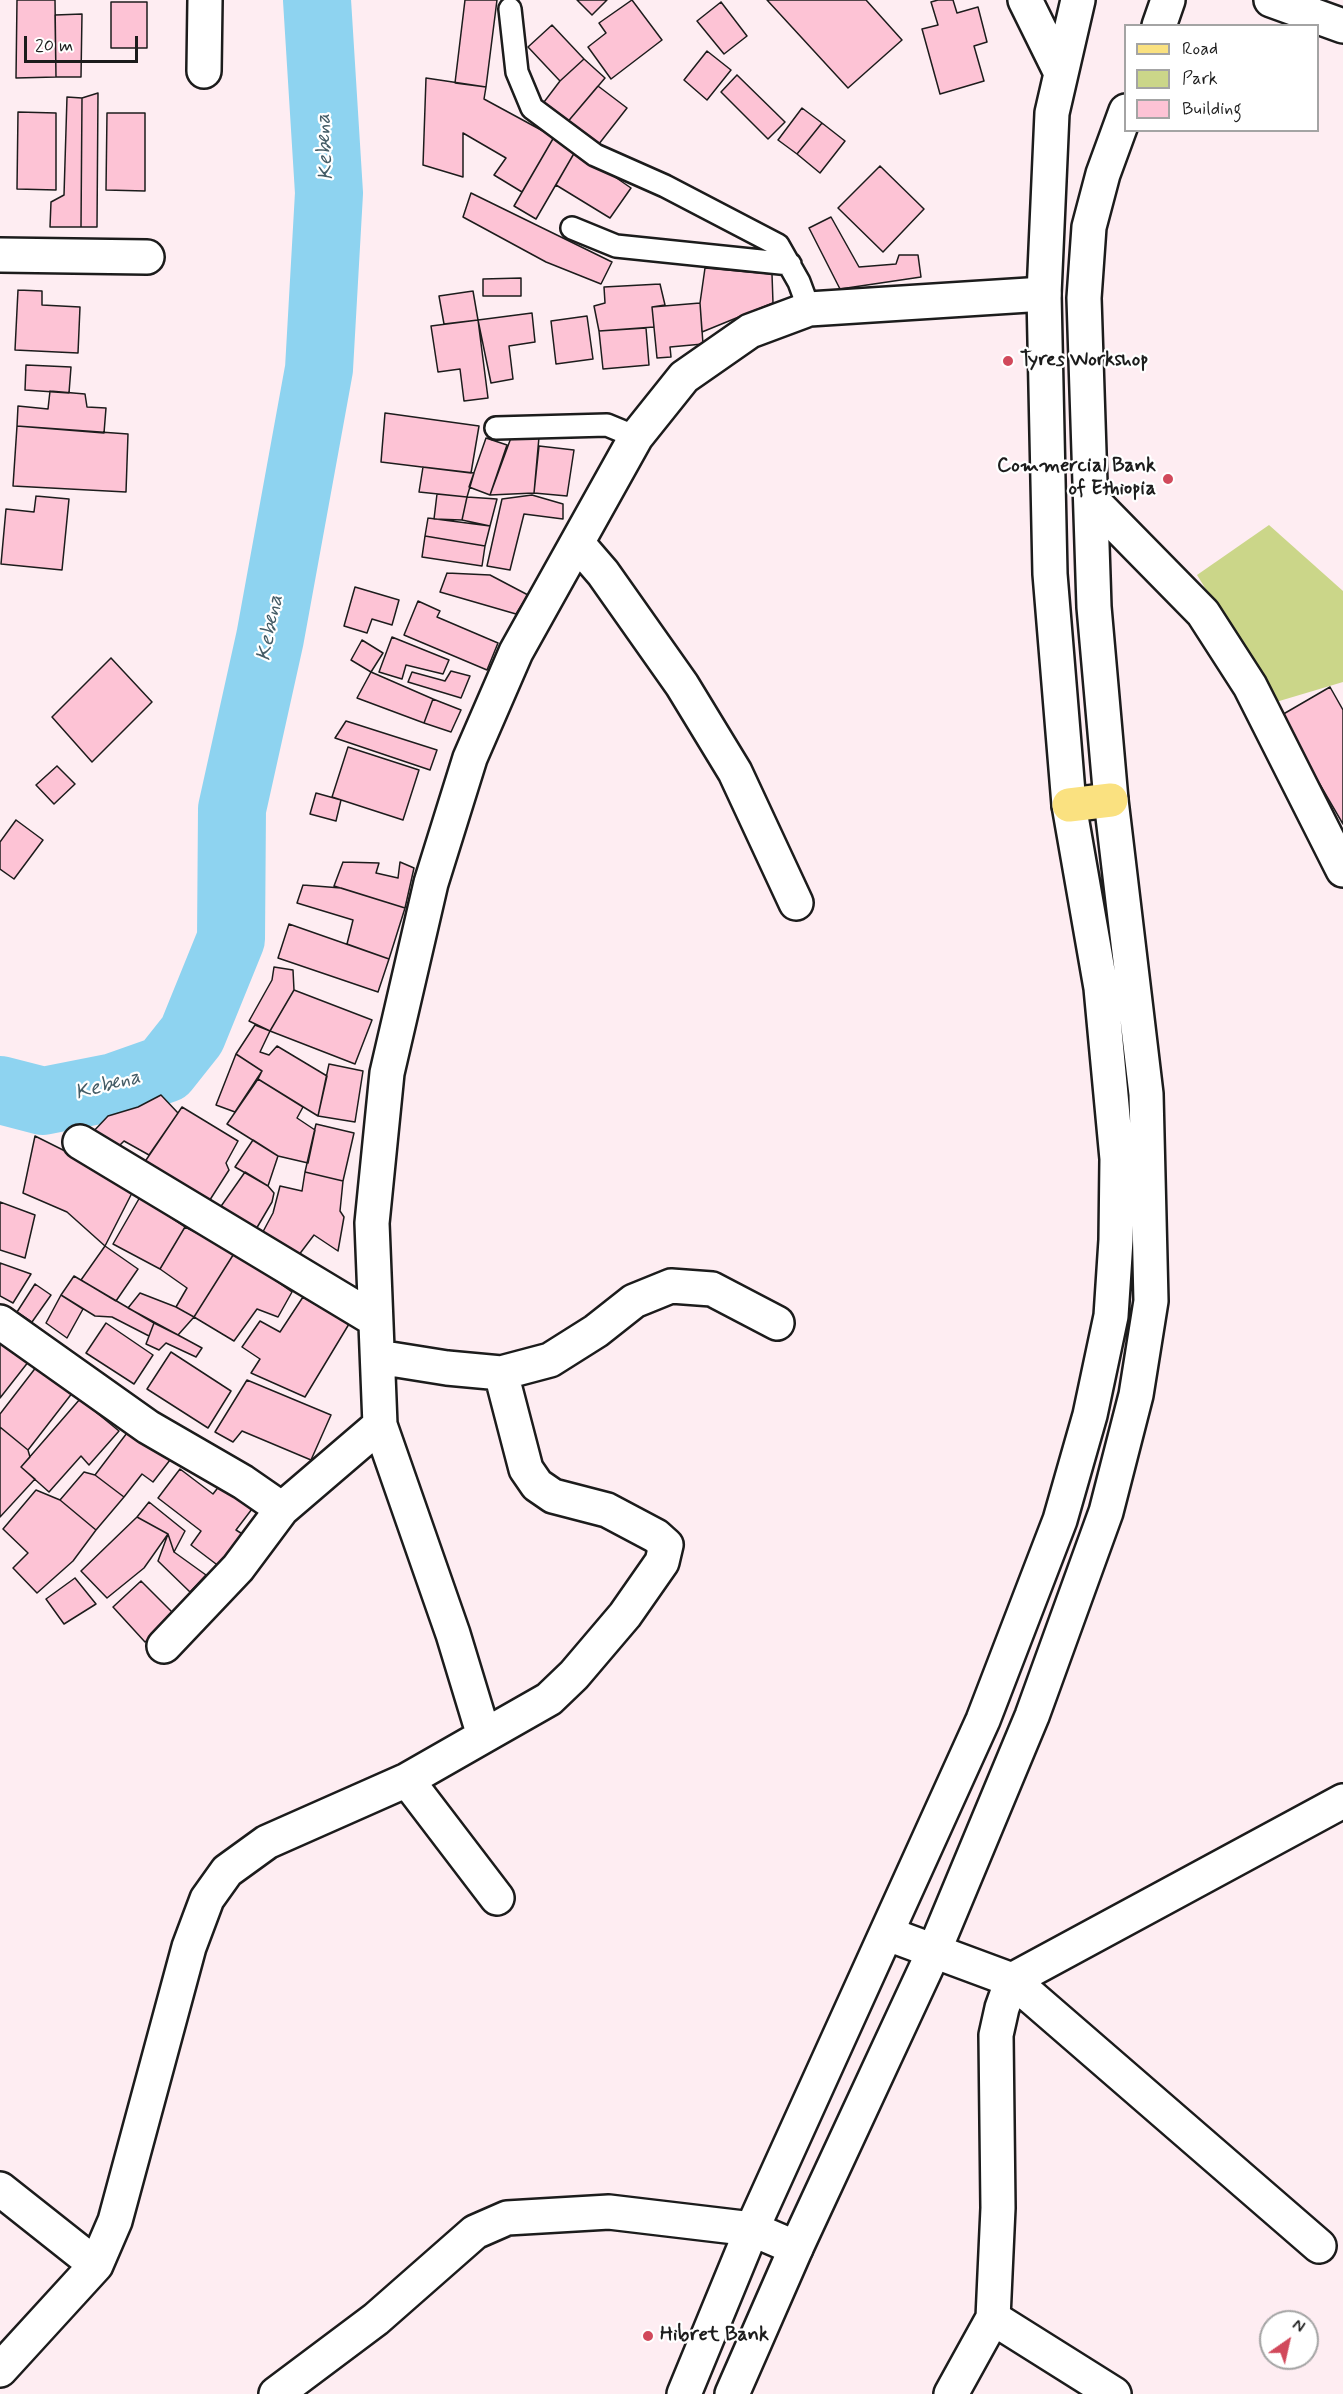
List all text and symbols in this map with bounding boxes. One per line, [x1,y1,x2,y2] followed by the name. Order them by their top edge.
[27,24,141,62] scale bar
[1124,24,1319,132] legend
[35,34,73,58] text: 20 m
[1182,37,1218,61] text: Road
[1182,67,1218,91] text: Park
[1182,97,1242,121] text: Building
[312,113,340,181] water label: Kebena
[1020,349,1148,373] place label: Tyres Workshop
[1001,354,1015,368] marker: Tyres Workshop
[997,455,1156,502] place label: Commercial Bank of Ethiopia
[1161,472,1175,486] marker: Commercial Bank of Ethiopia
[252,593,290,663] water label: Kebena
[72,1065,144,1107] water label: Kebena
[1259,2310,1319,2370] north arrow
[1288,2315,1309,2338] text: N
[660,2324,769,2348] place label: Hibret Bank
[641,2329,655,2343] marker: Hibret Bank

